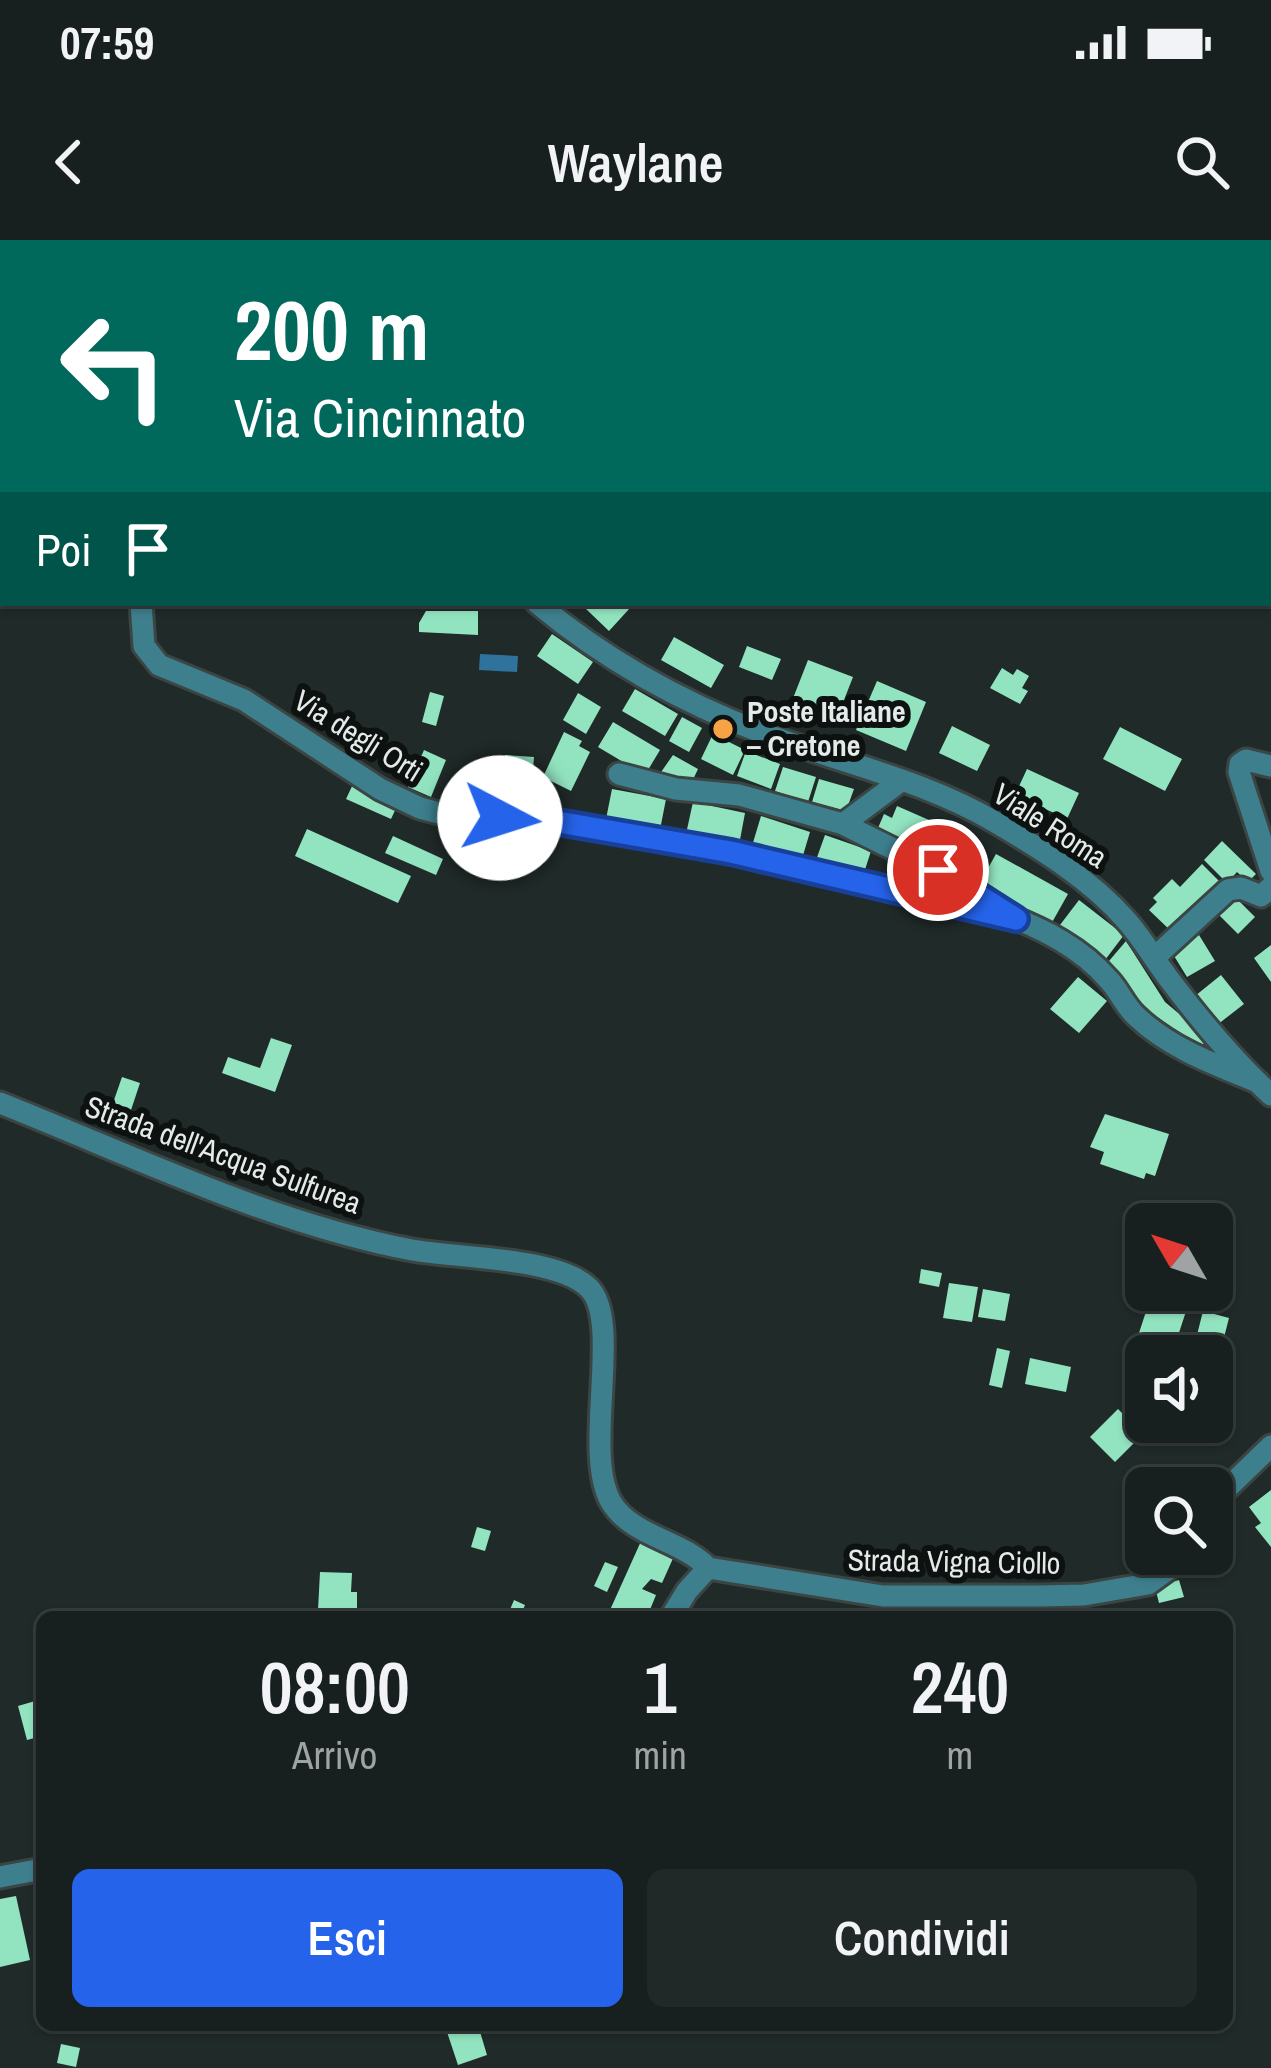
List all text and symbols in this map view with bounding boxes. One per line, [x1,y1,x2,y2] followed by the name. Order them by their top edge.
[60,12,154,73] text: 07:59
[548,126,723,199] text: Waylane
[36,129,102,195] icon: back
[1169,129,1235,195] icon: search
[234,273,429,386] text: 200 m
[36,288,192,444] icon: left
[234,381,526,454] text: Via Cincinnato
[115,516,181,582] icon: arrive
[36,519,91,580] text: Poi
[287,680,430,790] street label: Via degli Orti
[747,691,906,765] place label: Poste Italiane – Cretone
[710,716,736,742] marker: Poste Italiane – Cretone
[437,755,563,881] position arrow
[986,774,1115,877] street label: Viale Roma
[887,819,989,921] pin
[905,837,971,903] icon: arrive
[80,1086,367,1223] street label: Strada dell'Acqua Sulfurea
[1125,1203,1233,1311] north arrow
[1125,1203,1233,1575] map controls
[1125,1335,1233,1443] button: sound
[1125,1467,1233,1575] button: search
[847,1539,1061,1583] street label: Strada Vigna Ciollo
[260,1638,410,1735] text: 08:00
[644,1638,677,1735] text: 1
[911,1638,1009,1735] text: 240
[292,1729,377,1781] text: Arrivo
[634,1729,687,1781] text: min
[947,1729,973,1781] text: m
[72,1869,623,2007] button: Esci
[647,1869,1197,2007] button: Condividi

